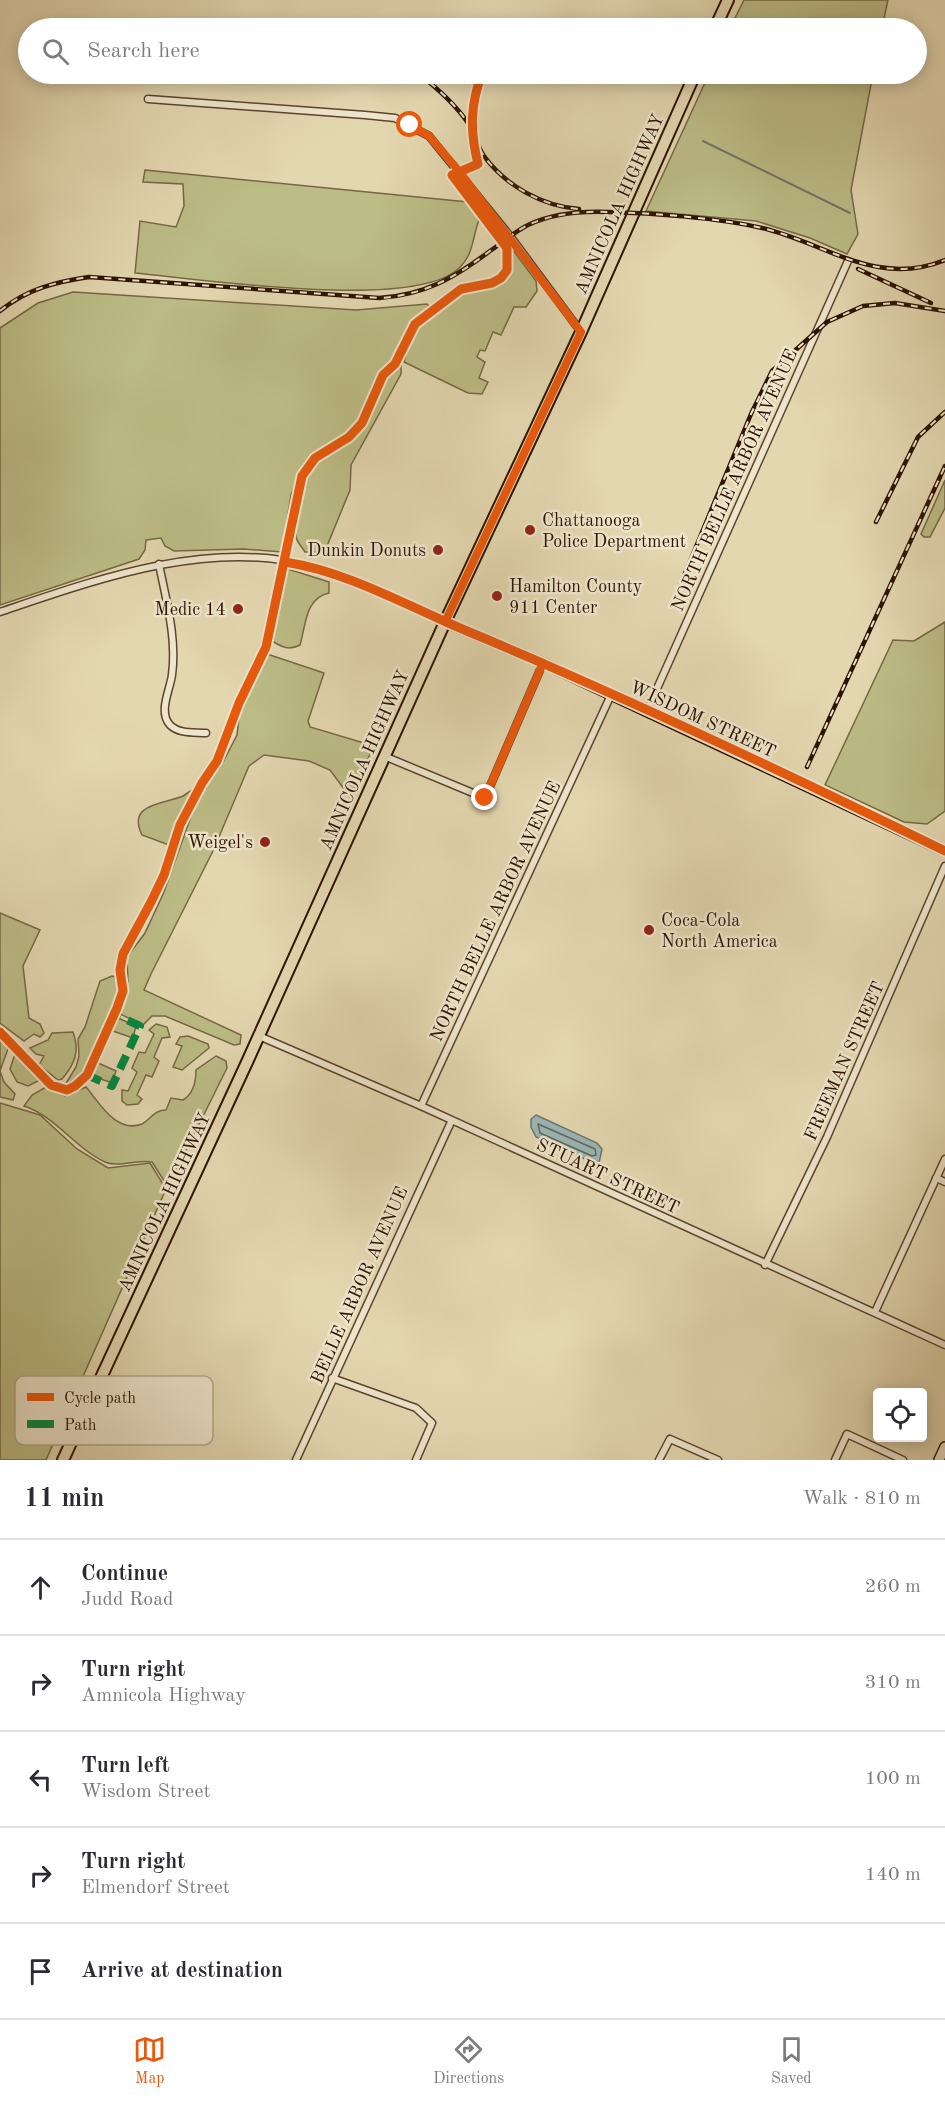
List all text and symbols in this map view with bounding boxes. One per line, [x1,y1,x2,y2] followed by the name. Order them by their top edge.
[18,18,927,84] search box
[39,35,72,68] icon: search
[87,40,200,62] text: Search here
[396,111,422,137] route start
[572,112,668,297] street label: AMNICOLA HIGHWAY
[669,347,801,614] street label: NORTH BELLE ARBOR AVENUE
[542,512,686,551] place label: Chattanooga Police Department
[523,523,537,537] marker: Chattanooga Police Department
[307,542,426,560] place label: Dunkin Donuts
[431,543,445,557] marker: Dunkin Donuts
[509,578,643,617] place label: Hamilton County 911 Center
[490,589,504,603] marker: Hamilton County 911 Center
[155,601,226,619] place label: Medic 14
[231,602,245,616] marker: Medic 14
[317,668,413,853] street label: AMNICOLA HIGHWAY
[627,678,778,762] street label: WISDOM STREET
[428,779,564,1044] street label: NORTH BELLE ARBOR AVENUE
[471,784,497,810] route end
[187,834,253,852] place label: Weigel's
[258,835,272,849] marker: Weigel's
[661,912,778,951] place label: Coca-Cola North America
[642,923,656,937] marker: Coca-Cola North America
[802,979,888,1144] street label: FREEMAN STREET
[116,1110,214,1295] street label: AMNICOLA HIGHWAY
[533,1136,682,1218] street label: STUART STREET
[308,1184,412,1387] street label: BELLE ARBOR AVENUE
[15,1376,213,1445] legend
[873,1388,927,1442] map controls
[873,1388,927,1442] button: locate
[64,1391,136,1407] text: Cycle path
[64,1418,97,1434] text: Path
[24,1486,104,1512] text: 11 min
[802,1489,921,1509] text: Walk · 810 m
[81,1563,168,1585] text: Continue
[24,1571,57,1604] icon: ahead
[865,1577,921,1597] text: 260 m
[81,1590,174,1610] text: Judd Road
[81,1659,185,1681] text: Turn right
[24,1667,57,1700] icon: right
[865,1673,921,1693] text: 310 m
[81,1686,246,1706] text: Amnicola Highway
[81,1755,170,1777] text: Turn left
[24,1763,57,1796] icon: left
[865,1769,921,1789] text: 100 m
[81,1782,210,1802] text: Wisdom Street
[81,1851,185,1873] text: Turn right
[24,1859,57,1892] icon: right
[865,1865,921,1885] text: 140 m
[81,1878,230,1898] text: Elmendorf Street
[24,1955,57,1988] icon: arrive
[81,1960,283,1982] text: Arrive at destination
[133,2033,166,2089] tab: Map
[433,2033,504,2089] tab: Directions
[771,2033,812,2089] tab: Saved

